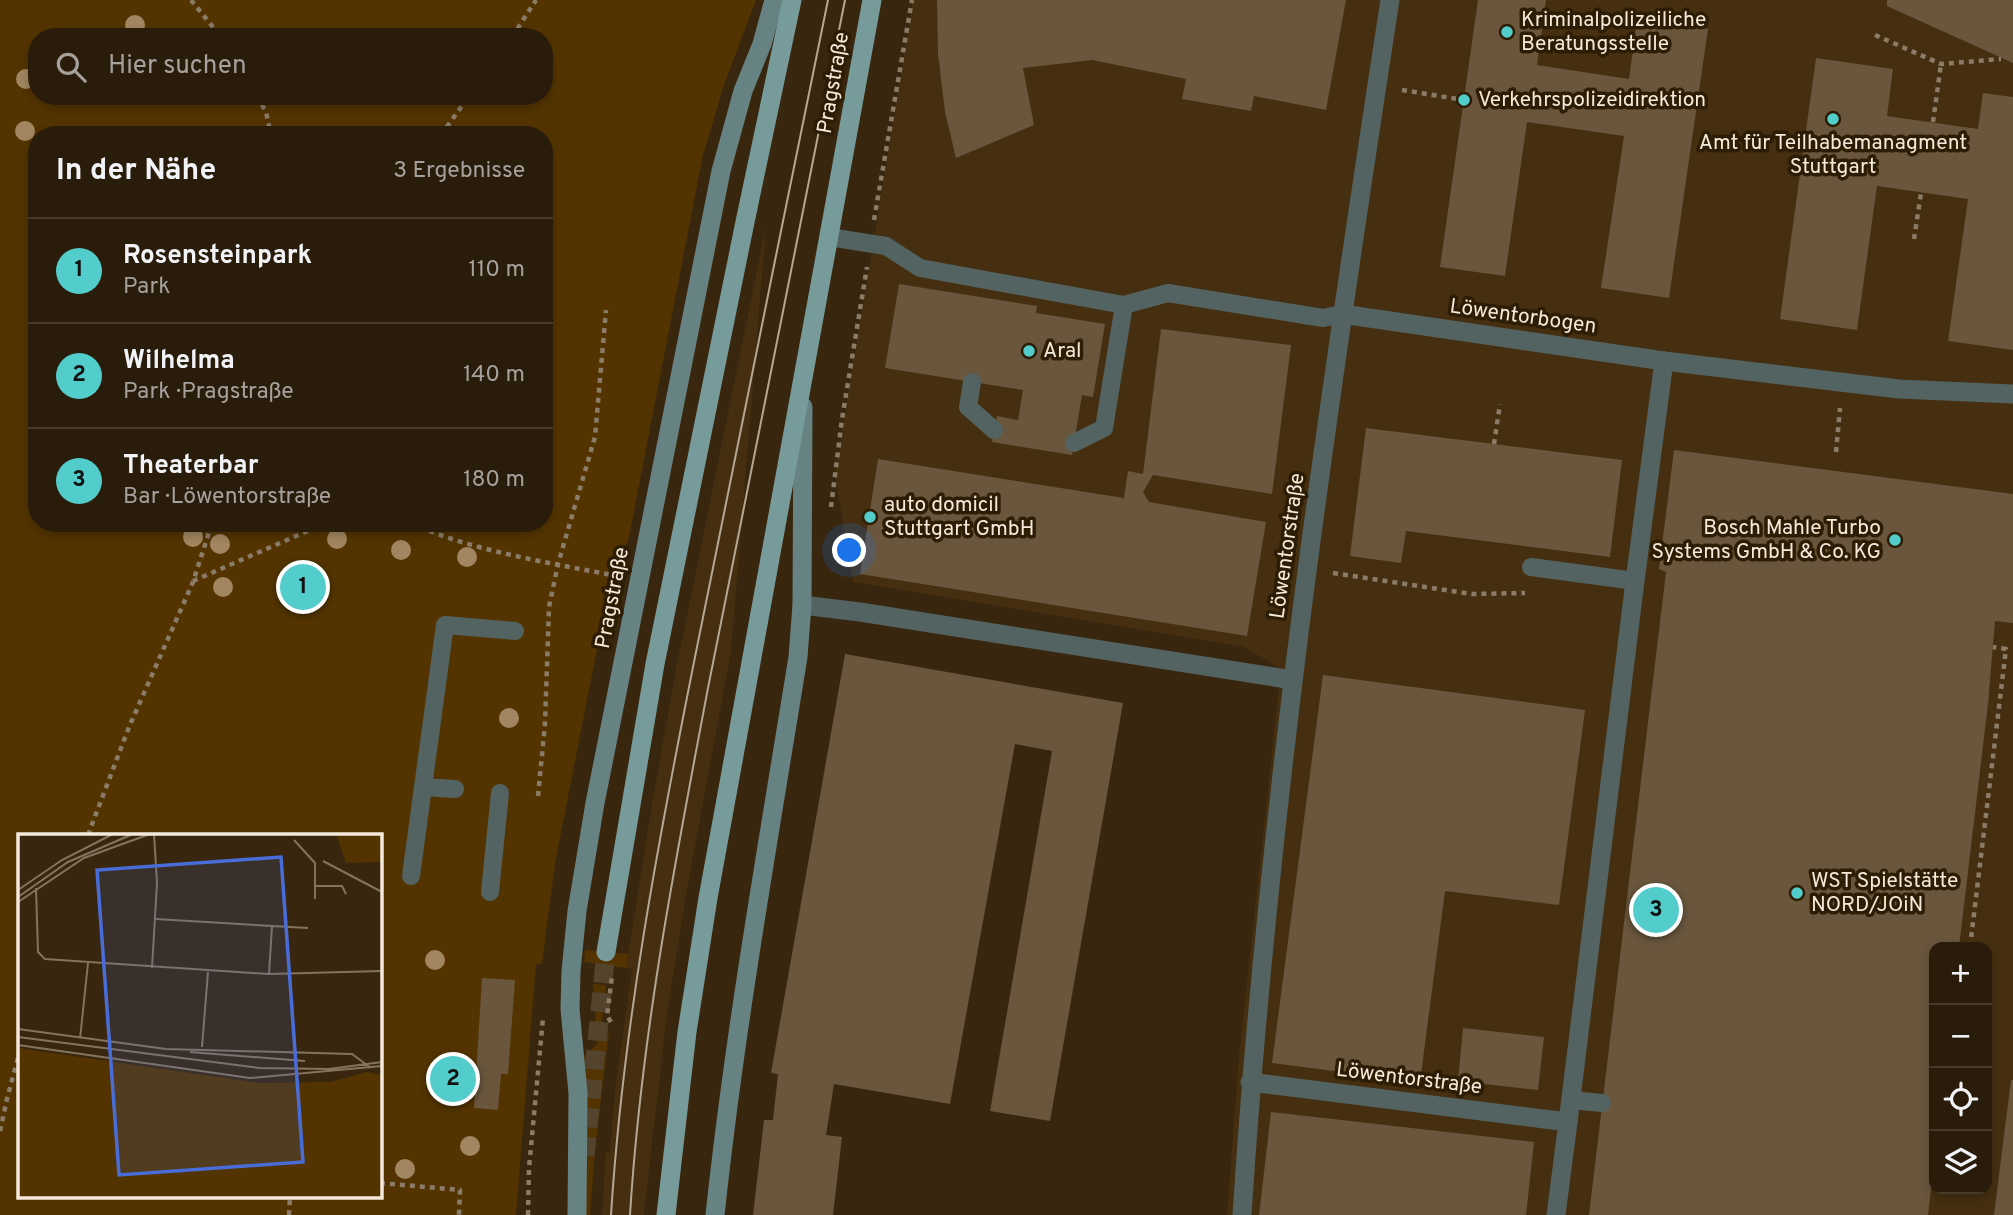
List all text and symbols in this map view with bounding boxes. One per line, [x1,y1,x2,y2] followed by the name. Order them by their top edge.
[1521,7,1706,58] place label: Kriminalpolizeiliche Beratungsstelle
[1499,24,1515,40] marker: Kriminalpolizeiliche Beratungsstelle
[28,28,553,105] search box
[812,30,856,136] street label: Pragstraße
[52,48,90,86] icon: search
[108,50,247,83] text: Hier suchen
[1478,87,1706,114] place label: Verkehrspolizeidirektion
[1456,92,1472,108] marker: Verkehrspolizeidirektion
[1825,111,1841,127] marker: Amt für Teilhabemanagment Stuttgart
[1699,130,1967,181] place label: Amt für Teilhabemanagment Stuttgart
[56,153,216,190] text: In der Nähe
[393,157,525,186] text: 3 Ergebnisse
[123,240,312,273] text: Rosensteinpark
[74,256,84,285] text: 1
[468,256,525,285] text: 110 m
[123,273,170,302] text: Park
[1448,293,1598,341] street label: Löwentorbogen
[1043,338,1082,365] place label: Aral
[1021,343,1037,359] marker: Aral
[123,345,235,378] text: Wilhelma
[72,361,86,390] text: 2
[463,361,525,390] text: 140 m
[123,378,294,407] text: Park · Pragstraße
[123,450,259,483] text: Theaterbar
[72,466,86,495] text: 3
[463,466,525,495] text: 180 m
[1264,471,1312,621] street label: Löwentorstraße
[123,483,331,512] text: Bar · Löwentorstraße
[884,492,1034,543] place label: auto domicil Stuttgart GmbH
[862,509,878,525] marker: auto domicil Stuttgart GmbH
[1651,515,1881,566] place label: Bosch Mahle Turbo Systems GmbH & Co. KG
[1887,532,1903,548] marker: Bosch Mahle Turbo Systems GmbH & Co. KG
[832,533,866,567] your location
[590,545,636,651] street label: Pragstraße
[280,561,326,613] pin: 1
[18,834,382,1198] inset map
[1811,868,1958,919] place label: WST Spielstätte NORD/JOiN
[1633,884,1679,936] pin: 3
[1789,885,1805,901] marker: WST Spielstätte NORD/JOiN
[1929,942,1992,1194] map controls
[1929,942,1992,1005] button: +
[1929,1005,1992,1068] button: −
[430,1053,476,1105] pin: 2
[1335,1057,1483,1101] street label: Löwentorstraße
[1929,1068,1992,1131] button: locate
[1929,1131,1992,1194] button: layers

